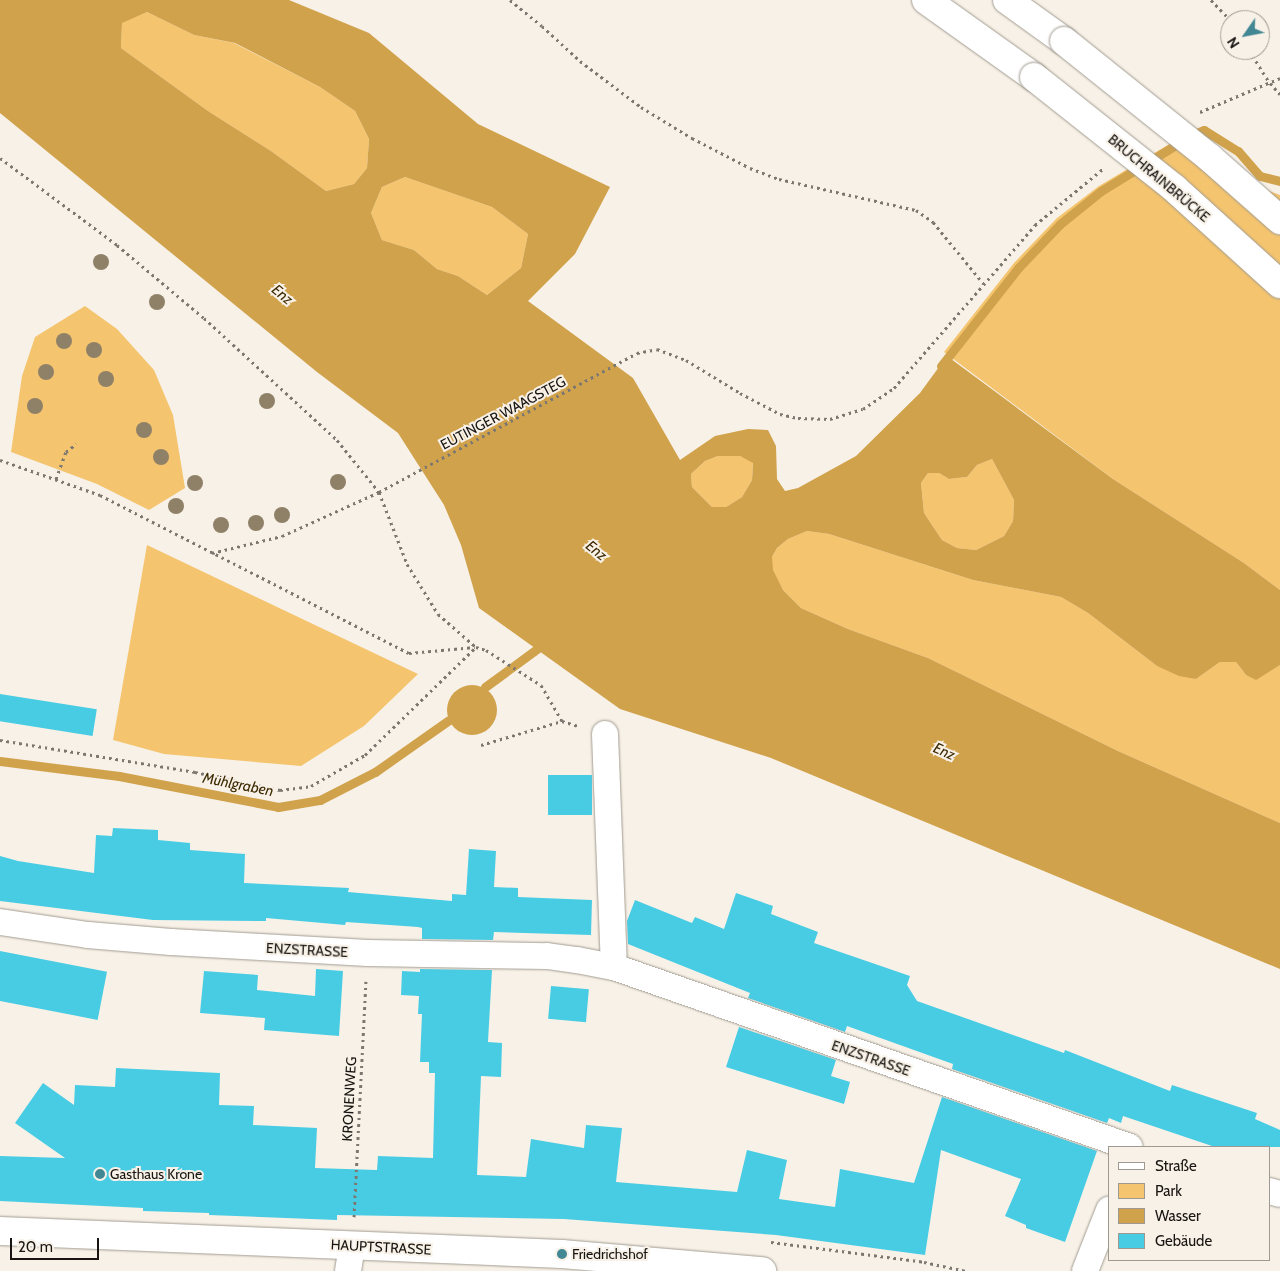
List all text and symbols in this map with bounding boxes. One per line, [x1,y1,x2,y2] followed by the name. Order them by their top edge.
[1220,10,1270,60] north arrow
[1223,34,1244,52] text: N
[1105,131,1213,225] street label: BRUCHRAINBRÜCKE
[268,281,296,309] water label: Enz
[438,373,568,453] street label: EUTINGER WAAGSTEG
[582,537,610,565] water label: Enz
[930,739,958,765] water label: Enz
[201,769,275,801] water label: Mühlgraben
[266,939,348,961] street label: ENZSTRASSE
[829,1037,913,1079] street label: ENZSTRASSE
[338,1056,360,1142] street label: KRONENWEG
[1108,1146,1270,1261] legend
[1155,1157,1197,1175] text: Straße
[110,1166,202,1182] place label: Gasthaus Krone
[94,1168,106,1180] marker: Gasthaus Krone
[1155,1182,1182,1200] text: Park
[1155,1207,1201,1225] text: Wasser
[12,1228,101,1260] scale bar
[1155,1232,1212,1250] text: Gebäude
[330,1236,432,1258] street label: HAUPTSTRASSE
[18,1238,53,1256] text: 20 m
[572,1246,648,1262] place label: Friedrichshof
[556,1248,568,1260] marker: Friedrichshof

